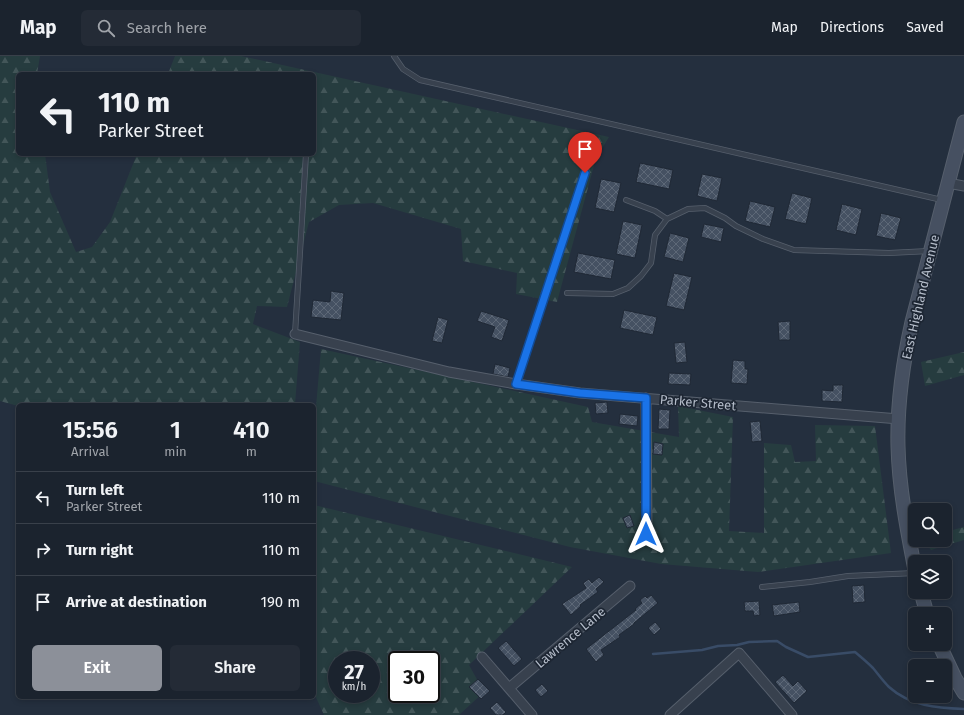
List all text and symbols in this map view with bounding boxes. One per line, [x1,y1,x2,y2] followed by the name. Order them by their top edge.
[81,10,361,46] search box
[20,16,57,39] text: Map
[95,17,117,39] icon: search
[127,19,207,37] text: Search here
[771,19,798,36] text: Map
[820,19,884,36] text: Directions
[906,19,944,36] text: Saved
[98,86,170,119] text: 110 m
[32,88,84,140] icon: left
[98,120,204,142] text: Parker Street
[568,132,602,173] pin
[574,138,596,160] icon: arrive
[899,233,942,361] street label: East Highland Avenue
[659,392,737,413] street label: Parker Street
[62,416,118,444] text: 15:56
[170,416,181,444] text: 1
[233,416,270,444] text: 410
[71,444,109,459] text: Arrival
[164,444,187,459] text: min
[246,444,257,459] text: m
[66,481,124,499] text: Turn left
[32,487,54,509] icon: left
[262,489,300,507] text: 110 m
[66,499,142,514] text: Parker Street
[908,503,952,703] map controls
[908,503,952,547] button: search
[625,513,667,555] position arrow
[32,539,54,561] icon: right
[66,541,133,559] text: Turn right
[262,541,300,559] text: 110 m
[908,555,952,599] button: layers
[32,591,54,613] icon: arrive
[66,593,207,611] text: Arrive at destination
[260,593,300,611] text: 190 m
[532,604,608,671] street label: Lawrence Lane
[908,607,952,651] button: +
[32,645,162,691] button: Exit
[170,645,300,691] button: Share
[388,651,440,703] speed limit sign: 30
[908,659,952,703] button: −
[344,660,364,684] text: 27
[342,681,366,693] text: km/h

